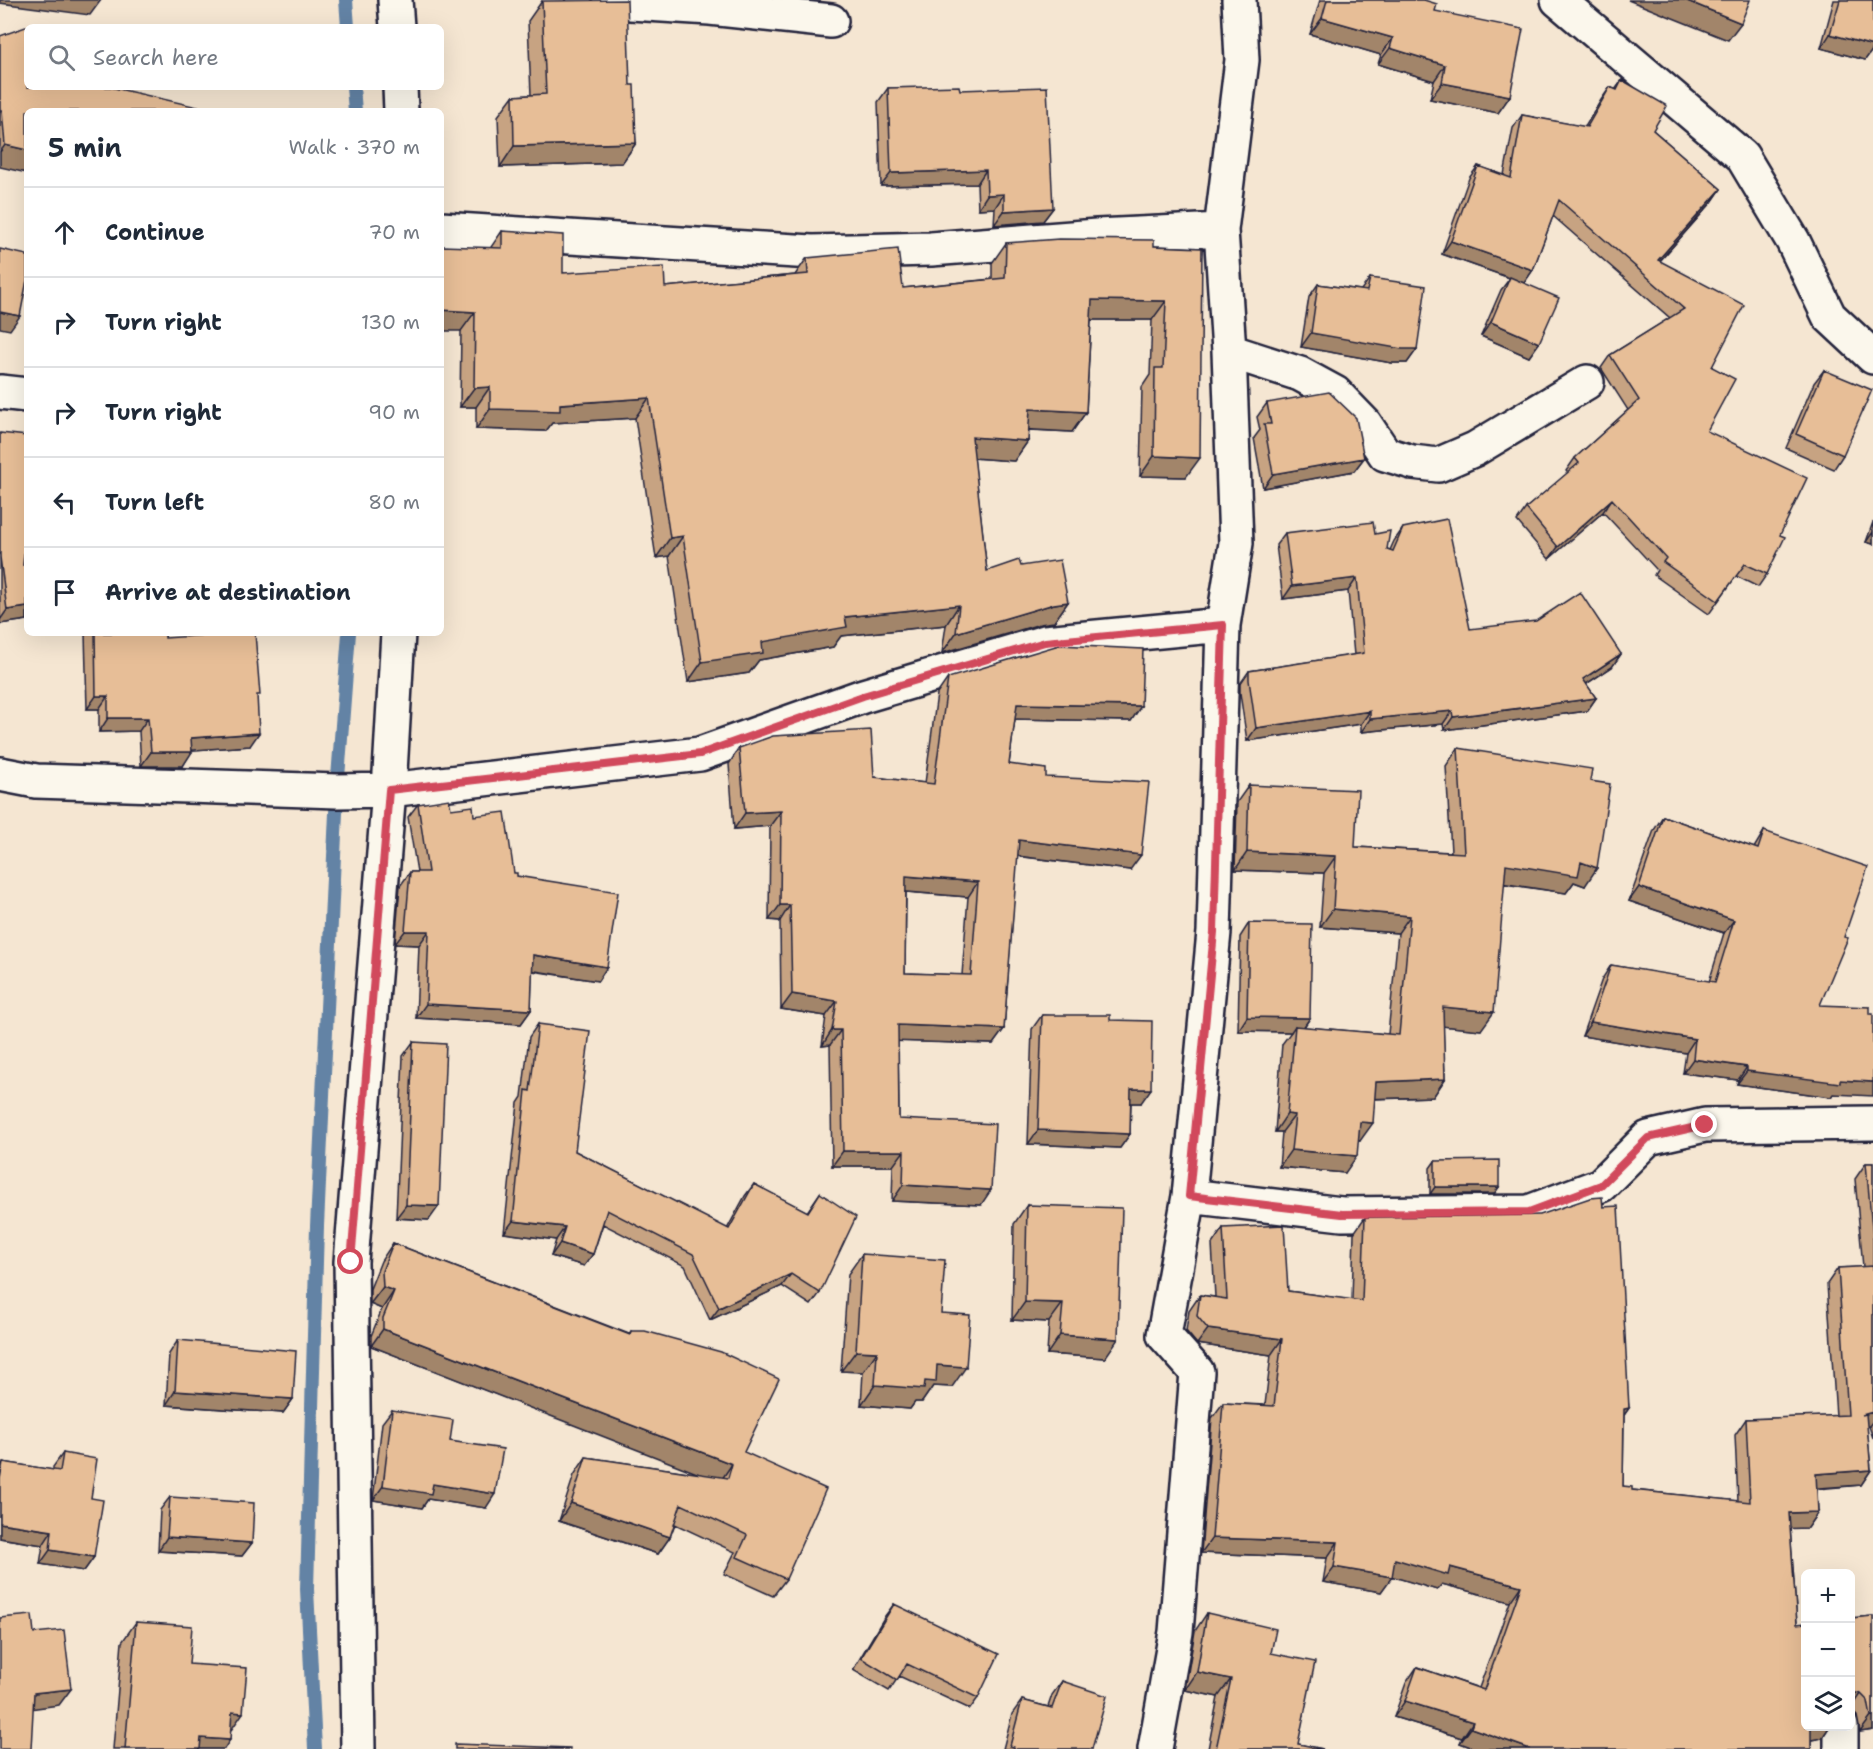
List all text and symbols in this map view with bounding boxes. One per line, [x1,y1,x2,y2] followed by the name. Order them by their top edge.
[24,24,444,90] search box
[45,41,78,74] icon: search
[93,43,219,72] text: Search here
[48,130,122,165] text: 5 min
[289,134,420,160] text: Walk · 370 m
[48,216,81,249] icon: ahead
[105,218,205,247] text: Continue
[368,219,420,245] text: 70 m
[48,306,81,339] icon: right
[105,308,222,337] text: Turn right
[361,309,420,335] text: 130 m
[48,396,81,429] icon: right
[105,398,222,427] text: Turn right
[368,399,420,425] text: 90 m
[48,486,81,519] icon: left
[105,488,204,517] text: Turn left
[368,489,420,515] text: 80 m
[48,576,81,609] icon: arrive
[105,578,351,607] text: Arrive at destination
[1691,1111,1717,1137] route end
[337,1248,363,1274] route start
[1801,1569,1855,1731] map controls
[1801,1569,1855,1623] button: +
[1801,1623,1855,1677] button: −
[1801,1677,1855,1731] button: layers

